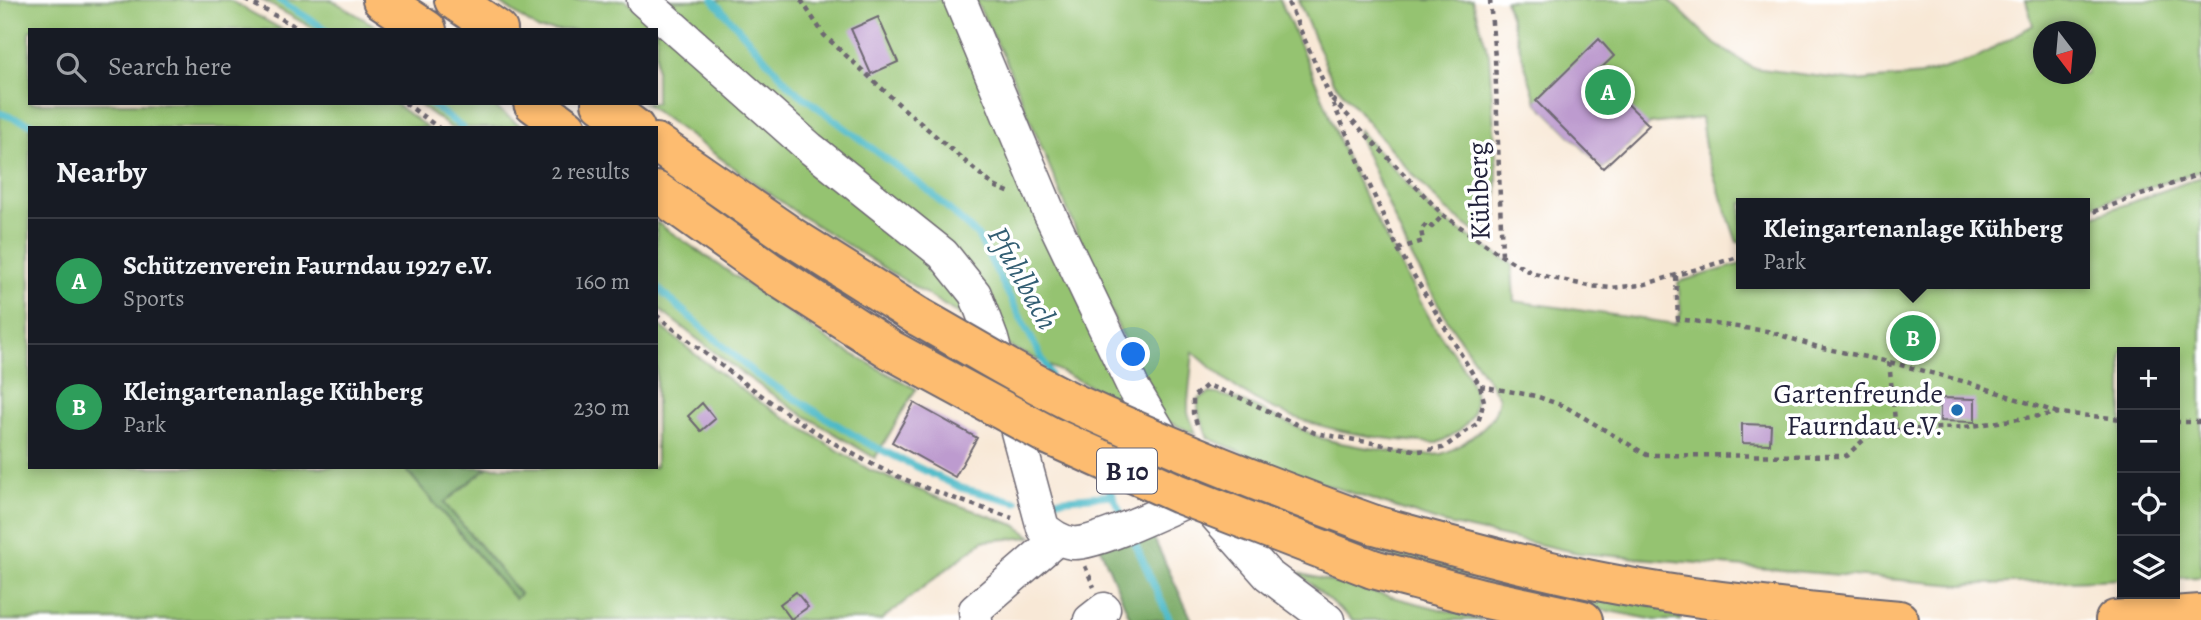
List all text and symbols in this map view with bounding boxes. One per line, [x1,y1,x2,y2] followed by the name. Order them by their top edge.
[2033,21,2096,84] north arrow
[28,28,658,105] search box
[52,48,90,86] icon: search
[108,49,232,84] text: Search here
[1585,66,1631,118] pin: A
[1458,141,1500,241] street label: Kühberg
[56,152,147,192] text: Nearby
[552,156,630,187] text: 2 results
[1736,198,2090,289] popup
[1763,211,2063,246] text: Kleingartenanlage Kühberg
[978,219,1068,337] water label: Pfuhlbach
[1763,246,1806,277] text: Park
[123,248,493,283] text: Schützenverein Faurndau 1927 e.V.
[72,266,86,297] text: A
[576,266,630,297] text: 160 m
[123,283,184,314] text: Sports
[1890,312,1936,364] pin: B
[1116,337,1150,371] your location
[2117,347,2180,599] map controls
[2117,347,2180,410] button: +
[123,374,423,409] text: Kleingartenanlage Kühberg
[1773,375,1943,445] place label: Gartenfreunde Faurndau e.V.
[72,392,86,423] text: B
[574,392,630,423] text: 230 m
[1949,402,1965,418] marker: Gartenfreunde Faurndau e.V.
[123,409,166,440] text: Park
[2117,410,2180,473] button: −
[1097,449,1157,494] road number: B 10
[2117,473,2180,536] button: locate
[2117,536,2180,599] button: layers

